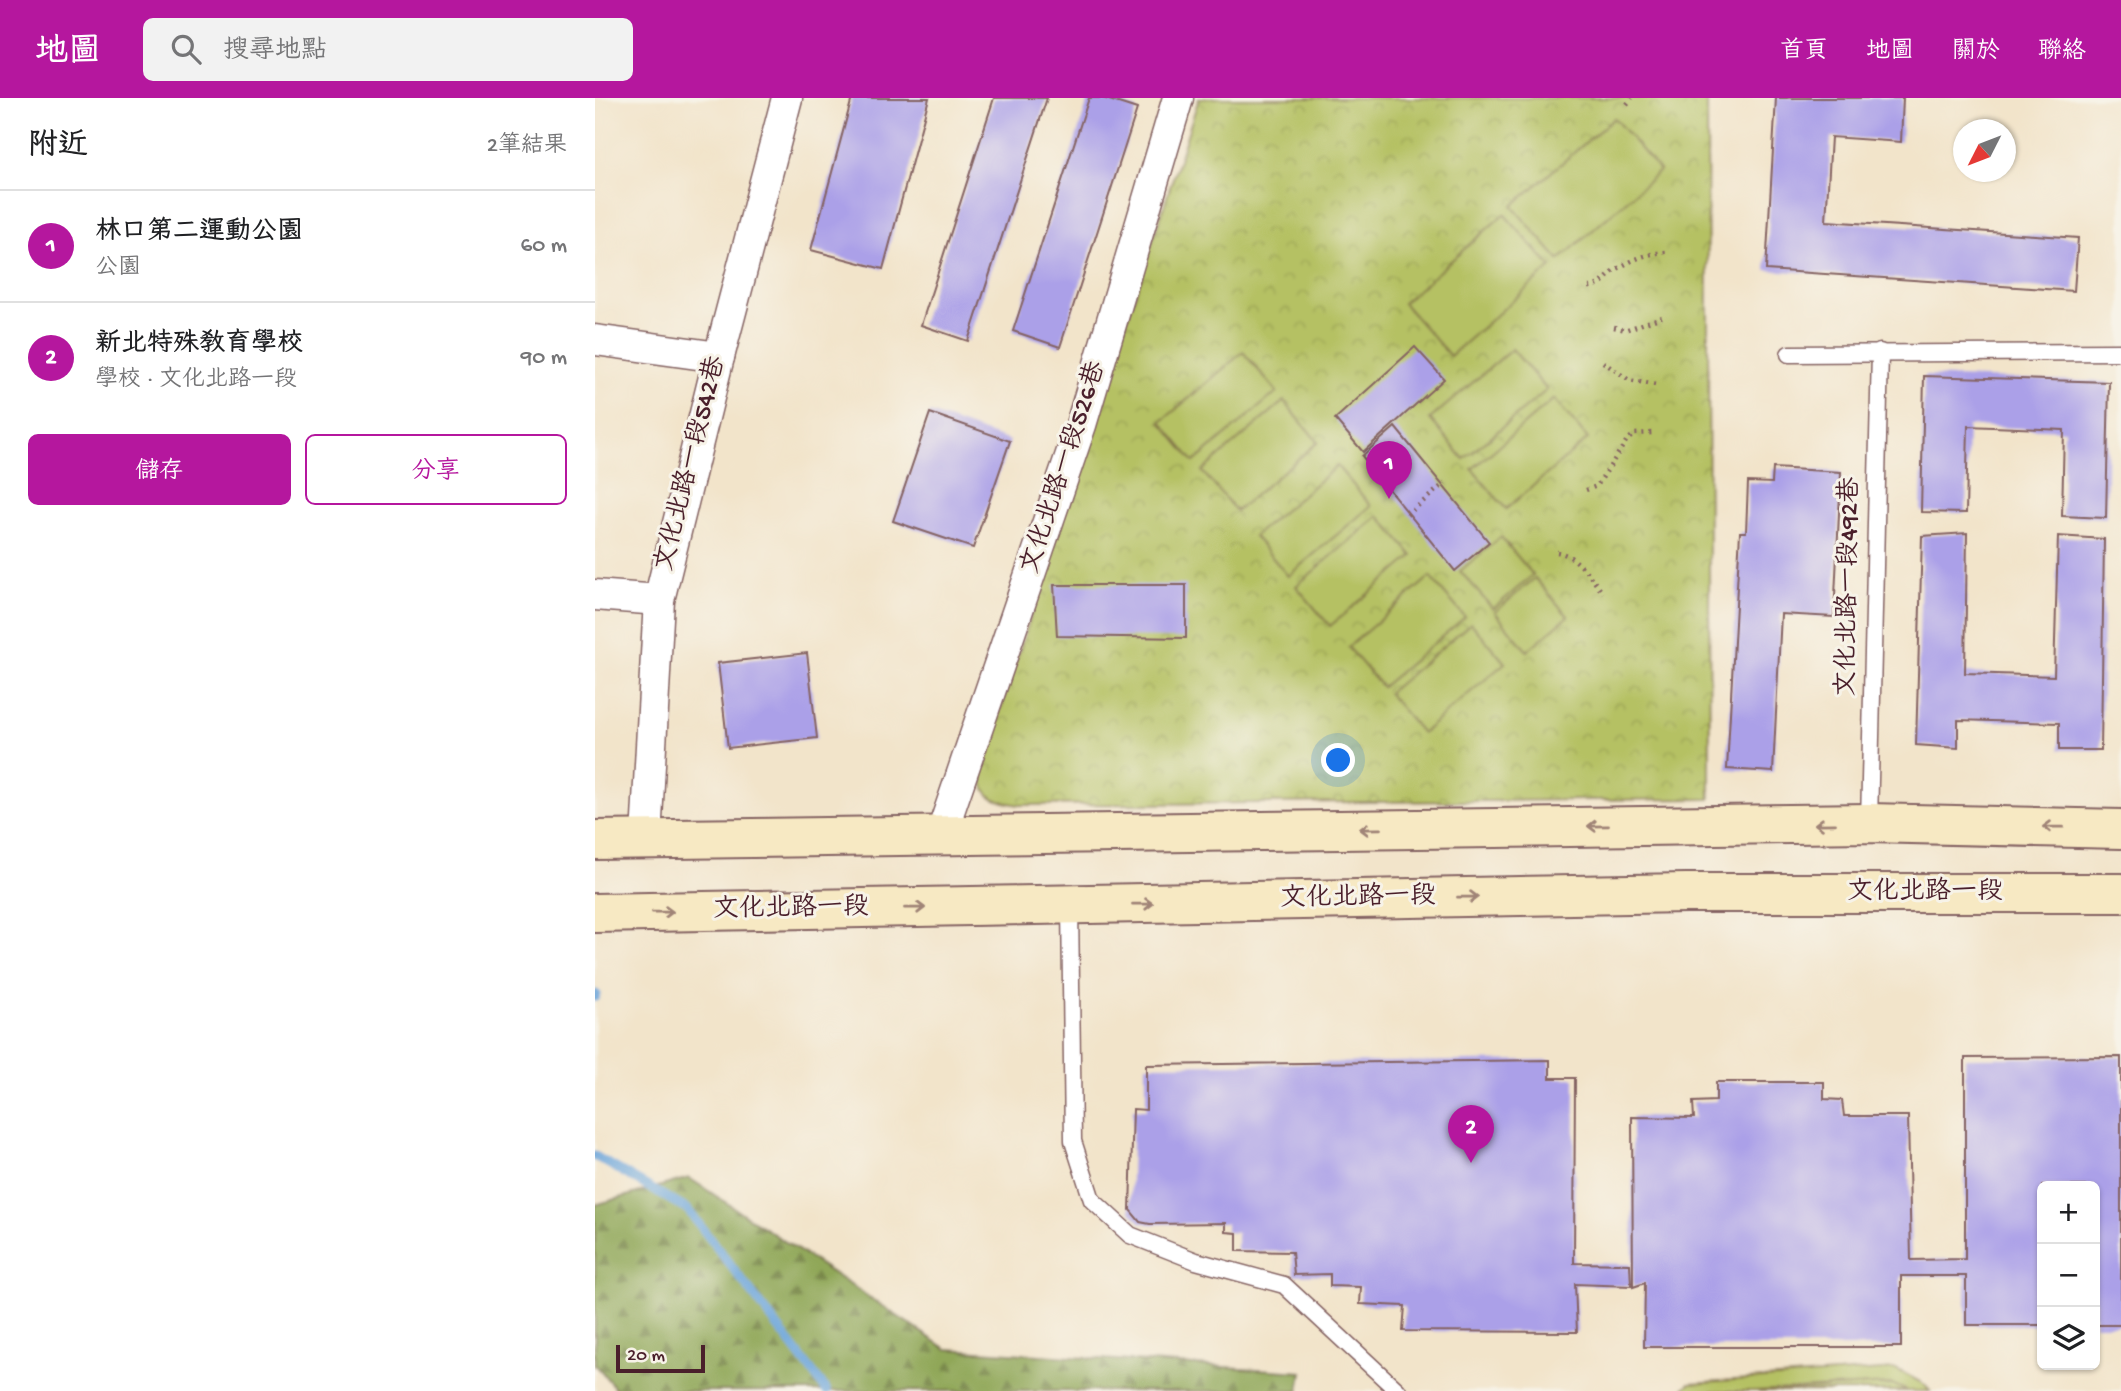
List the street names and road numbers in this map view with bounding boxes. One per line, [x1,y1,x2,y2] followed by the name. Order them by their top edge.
[648,353,734,575] street label: 文化北路一段542巷
[1014,357,1114,578] street label: 文化北路一段526巷
[1831,477,1867,697] street label: 文化北路一段492巷
[1847,876,2003,909] street label: 文化北路一段
[1280,880,1436,916] street label: 文化北路一段
[713,891,869,927] street label: 文化北路一段

